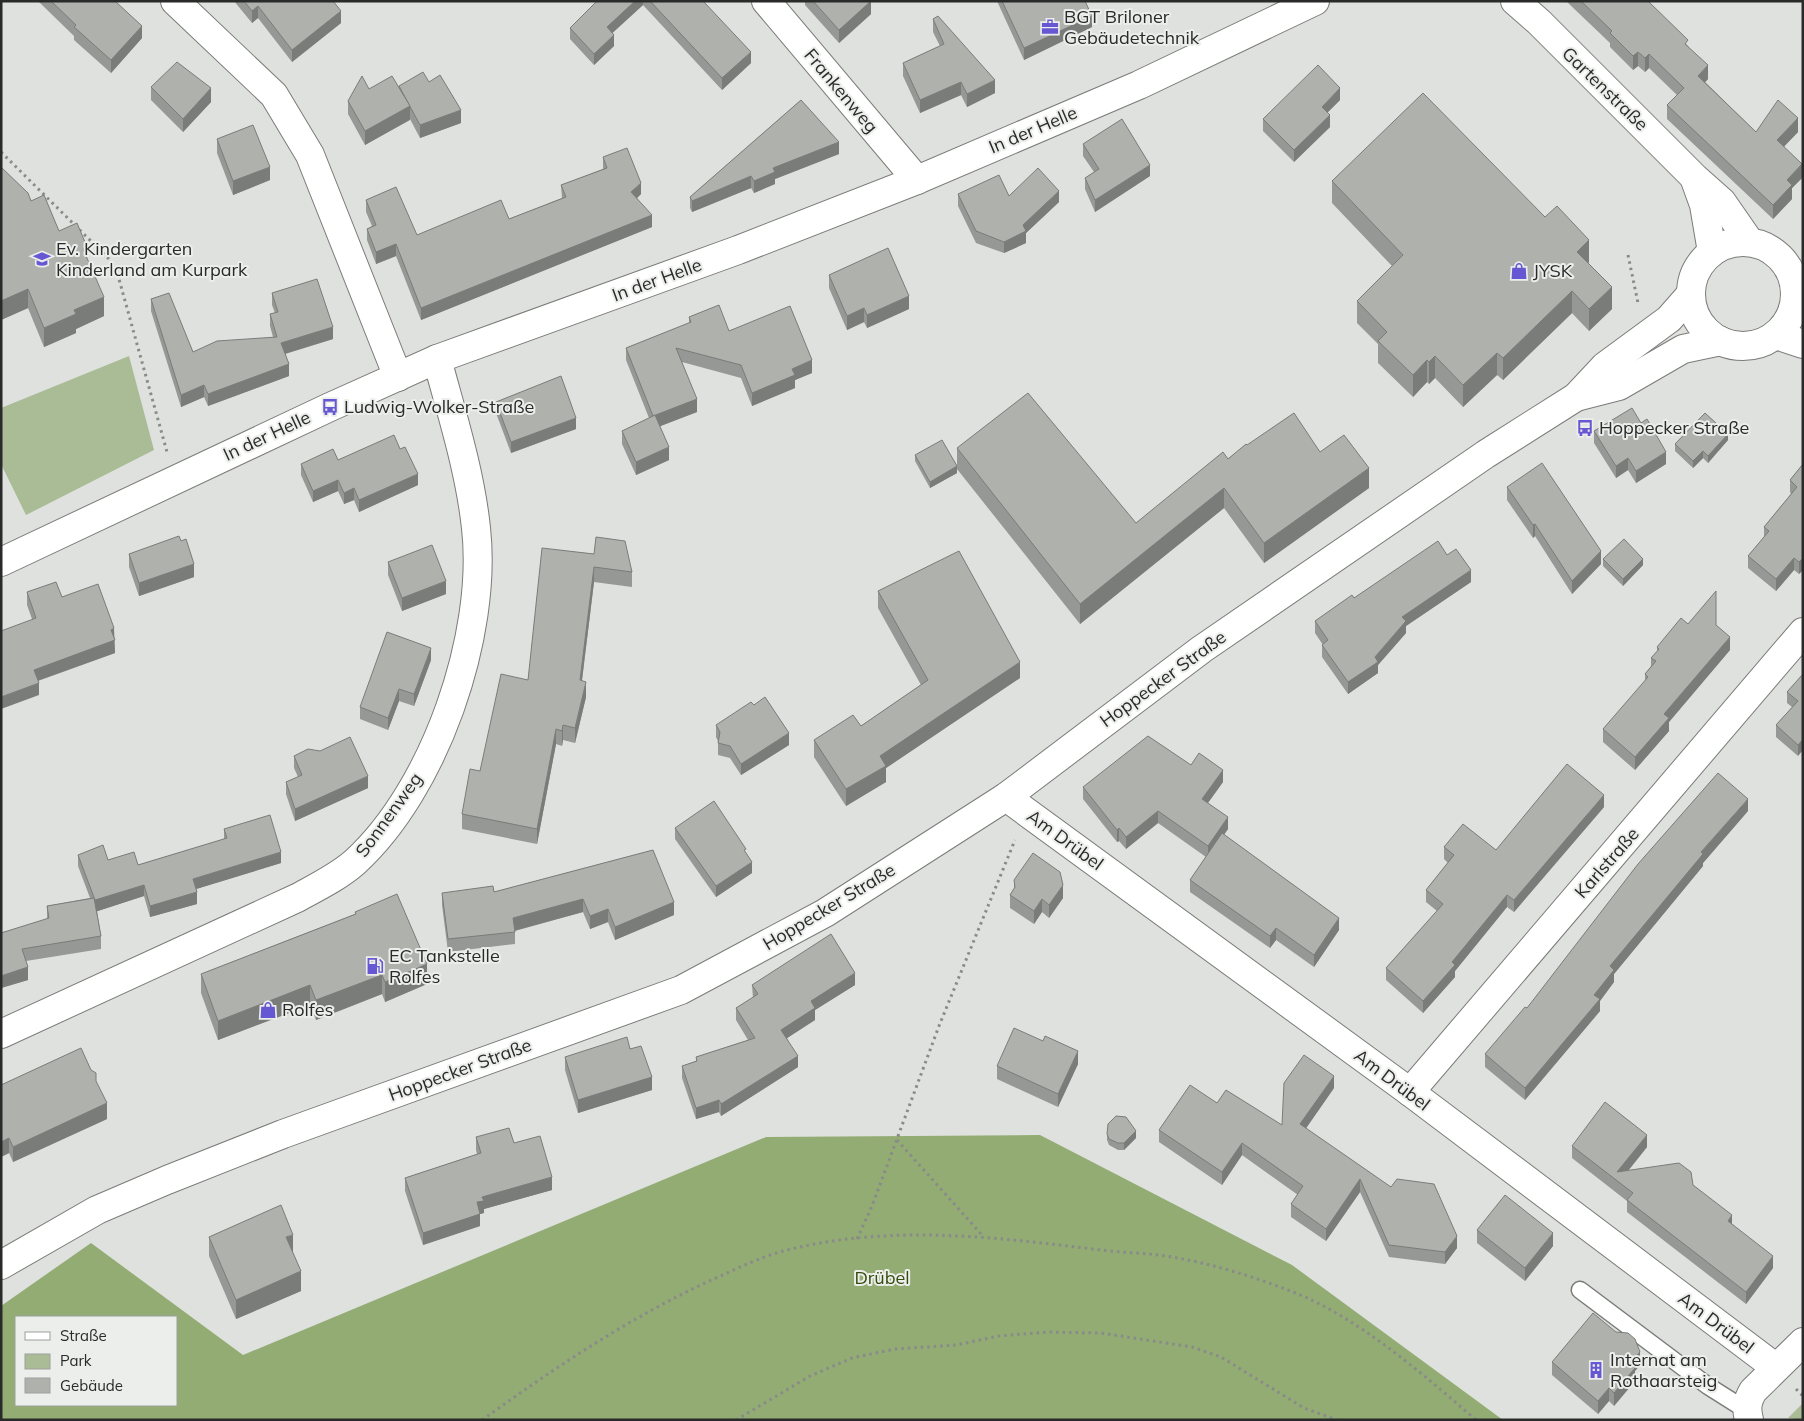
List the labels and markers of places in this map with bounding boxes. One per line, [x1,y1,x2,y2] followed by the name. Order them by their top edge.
[1064,5,1200,49] place label: BGT Briloner Gebäudetechnik
[1040,17,1060,37] office icon: BGT Briloner Gebäudetechnik
[56,237,248,281] place label: Ev. Kindergarten Kinderland am Kurpark
[32,249,52,269] school or university icon: Ev. Kindergarten Kinderland am Kurpark
[1533,259,1573,282] place label: JYSK
[1509,261,1529,281] shop icon: JYSK
[344,395,534,418] place label: Ludwig-Wolker-Straße
[320,397,340,417] bus stop icon: Ludwig-Wolker-Straße
[1599,416,1749,439] place label: Hoppecker Straße
[1575,418,1595,438] bus stop icon: Hoppecker Straße
[389,944,500,988] place label: EC Tankstelle Rolfes
[365,956,385,976] fuel station icon: EC Tankstelle Rolfes
[282,998,333,1021] place label: Rolfes
[258,1000,278,1020] shop icon: Rolfes
[1610,1348,1717,1392] place label: Internat am Rothaarsteig
[1586,1360,1606,1380] building icon: Internat am Rothaarsteig

